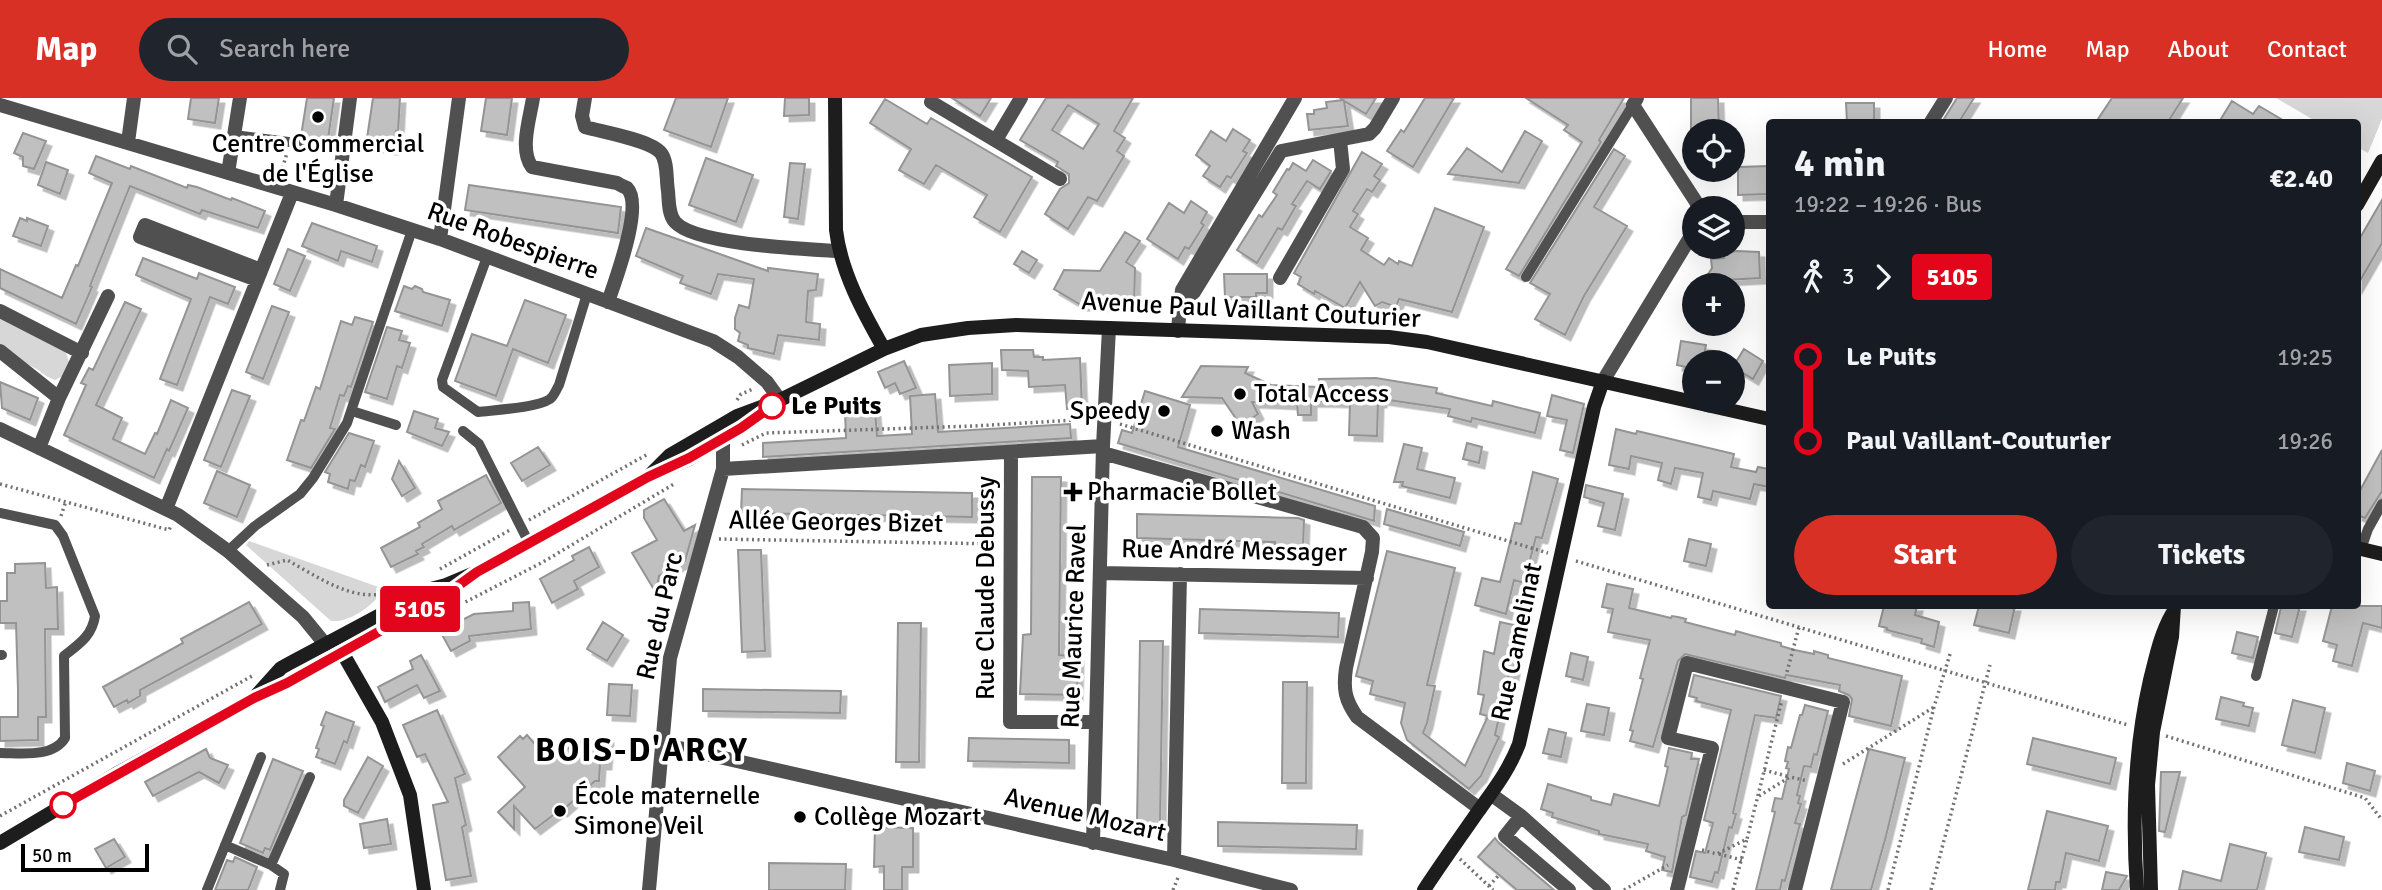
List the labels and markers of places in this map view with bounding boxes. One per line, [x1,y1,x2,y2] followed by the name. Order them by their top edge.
[310,109,326,125] marker: Centre Commercial de l'Église
[212,128,424,190] place label: Centre Commercial de l'Église
[1254,378,1389,410] place label: Total Access
[1232,386,1248,402] marker: Total Access
[791,390,881,422] place label: Le Puits
[759,393,785,419] marker: Le Puits
[1070,395,1150,427] place label: Speedy
[1156,403,1172,419] marker: Speedy
[1231,415,1291,447] place label: Wash
[1209,423,1225,439] marker: Wash
[1087,476,1277,508] place label: Pharmacie Bollet
[1065,484,1081,500] marker: Pharmacie Bollet
[574,780,760,842] place label: École maternelle Simone Veil
[50,792,76,818] unlabelled marker
[814,801,981,833] place label: Collège Mozart
[552,803,568,819] marker: École maternelle Simone Veil
[792,809,808,825] marker: Collège Mozart

